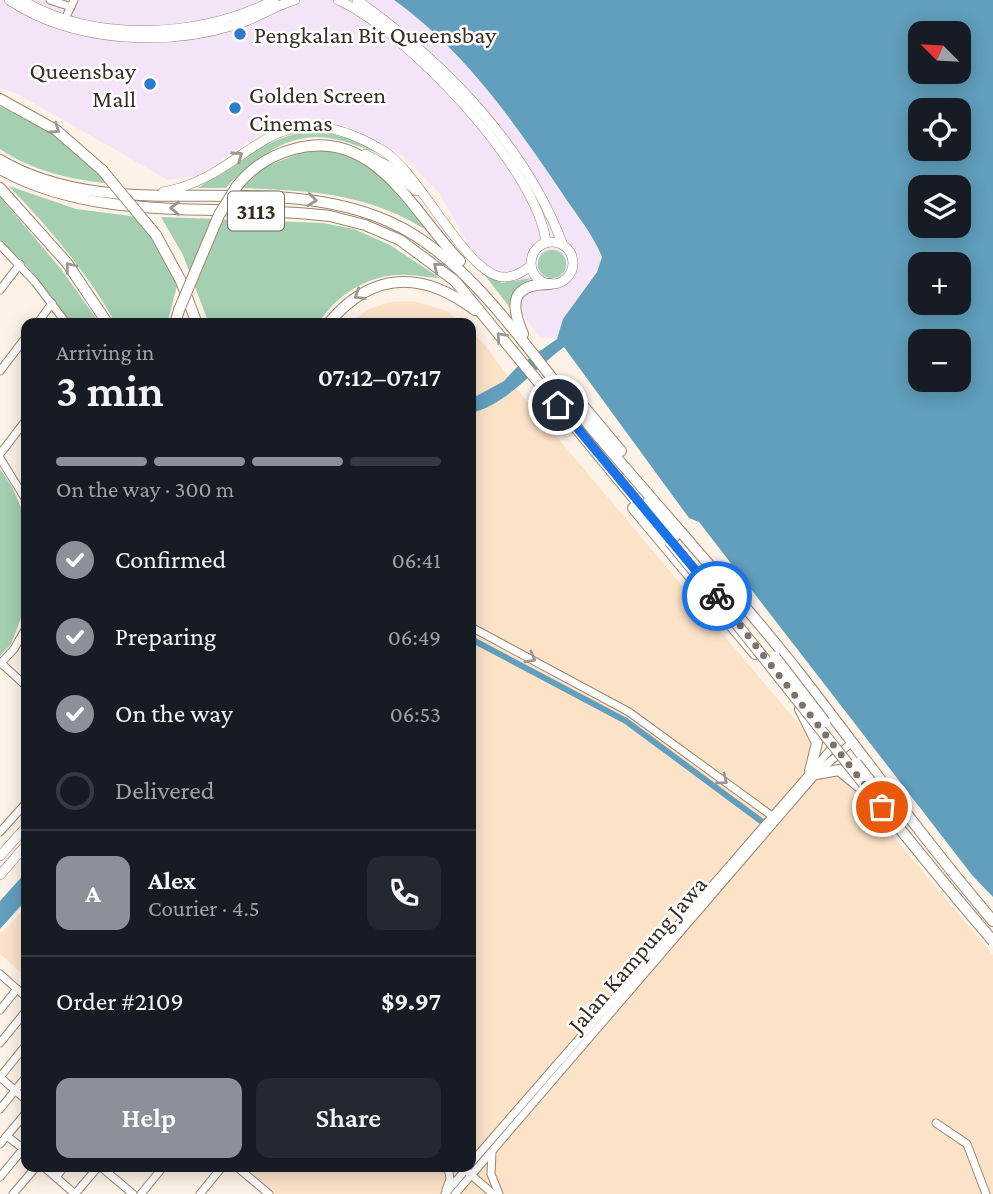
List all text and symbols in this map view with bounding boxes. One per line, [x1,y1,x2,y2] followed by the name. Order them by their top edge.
[254,21,497,48] place label: Pengkalan Bit Queensbay
[908,21,971,84] north arrow
[908,21,971,392] map controls
[232,26,248,42] marker: Pengkalan Bit Queensbay
[30,57,137,112] place label: Queensbay Mall
[142,76,158,92] marker: Queensbay Mall
[249,81,386,136] place label: Golden Screen Cinemas
[908,98,971,161] button: locate
[227,100,243,116] marker: Golden Screen Cinemas
[47,121,60,133] one-way arrow
[230,151,243,164] one-way arrow
[908,175,971,238] button: layers
[228,192,284,230] road number: 3113
[306,193,318,208] one-way arrow
[169,200,180,215] one-way arrow
[908,252,971,315] button: +
[66,263,79,275] one-way arrow
[434,263,447,275] one-way arrow
[354,287,367,300] one-way arrow
[908,329,971,392] button: −
[497,332,509,345] one-way arrow
[56,339,154,365] text: Arriving in
[318,363,441,392] text: 07:12–07:17
[56,365,164,416] text: 3 min
[528,375,588,435] pin
[539,386,577,424] icon: home
[56,476,234,502] text: On the way · 300 m
[56,541,94,579] icon: check
[115,545,226,574] text: Confirmed
[392,547,441,573] text: 06:41
[682,561,752,631] courier
[698,577,736,615] icon: bike
[56,618,94,656] icon: check
[115,622,216,651] text: Preparing
[388,624,441,650] text: 06:49
[524,650,537,664] one-way arrow
[56,695,94,733] icon: check
[115,699,233,728] text: On the way
[390,701,441,727] text: 06:53
[715,772,728,785] one-way arrow
[115,776,214,805] text: Delivered
[852,777,912,837] pin
[863,788,901,826] icon: bag
[367,856,441,930] button: phone
[148,866,196,895] text: Alex
[561,870,712,1039] street label: Jalan Kampung Jawa
[85,879,101,908] text: A
[148,895,260,921] text: Courier · 4.5
[56,987,184,1016] text: Order #2109
[381,987,441,1016] text: $9.97
[56,1078,242,1158] button: Help
[256,1078,441,1158] button: Share

